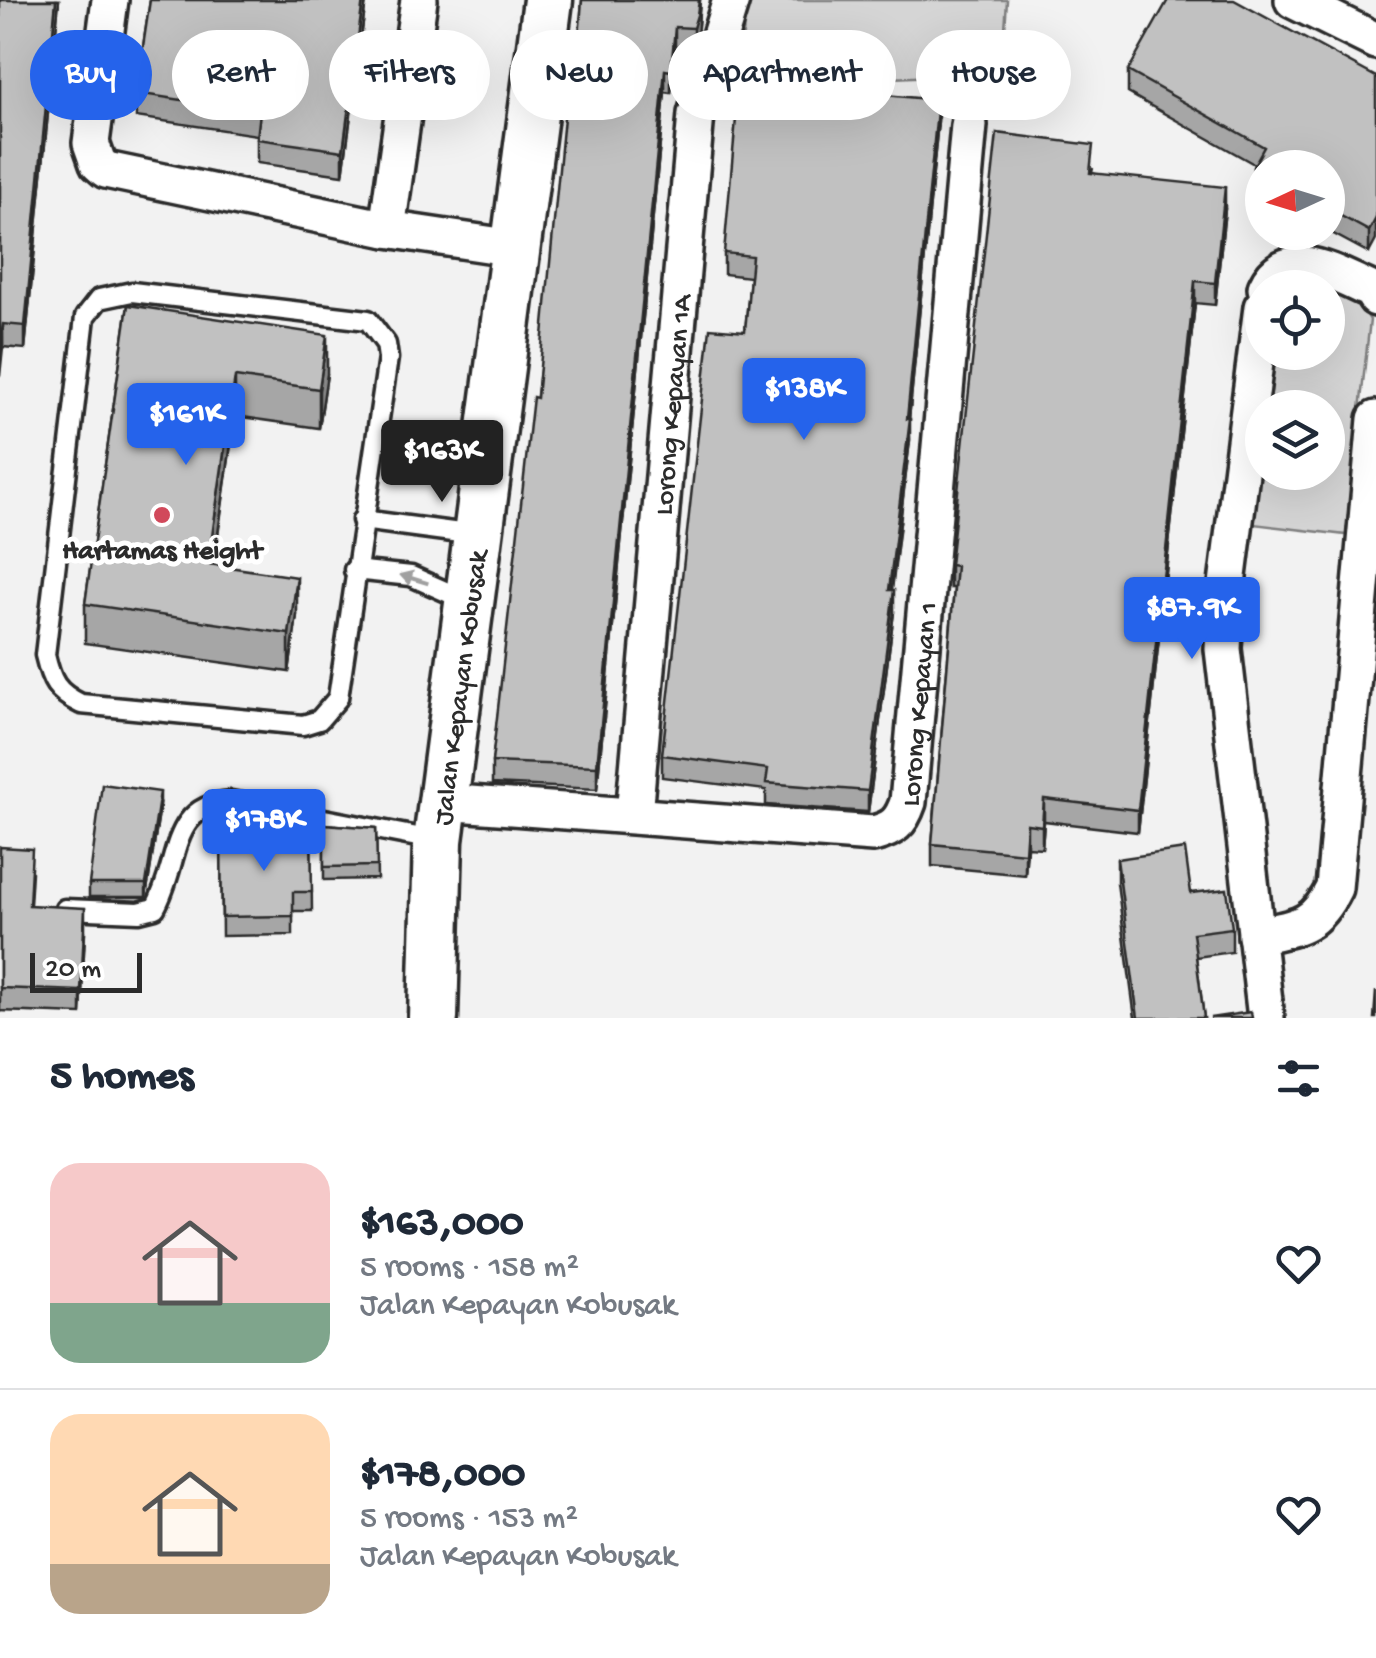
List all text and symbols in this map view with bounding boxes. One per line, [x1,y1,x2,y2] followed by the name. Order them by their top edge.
[30,30,152,120] chip: Buy
[172,30,309,120] chip: Rent
[329,30,490,120] chip: Filters
[510,30,648,120] chip: New
[668,30,896,120] chip: Apartment
[916,30,1071,120] chip: House
[1245,150,1345,250] north arrow
[1245,150,1345,490] map controls
[1245,270,1345,370] button: locate
[649,292,701,517] street label: Lorong Kepayan 1A
[734,358,874,443] pin: $138K
[764,371,844,409] text: $138K
[116,383,256,468] pin: $161K
[1245,390,1345,490] button: layers
[149,396,223,434] text: $161K
[372,420,512,505] pin: $163K
[403,433,481,471] text: $163K
[151,504,173,526] marker: Hartamas Height
[62,536,264,569] place label: Hartamas Height
[428,546,497,827] street label: Jalan Kepayan Kobusak
[398,571,428,586] one-way arrow
[1111,577,1273,662] pin: $87.9K
[1146,590,1238,628] text: $87.9K
[896,601,947,808] street label: Lorong Kepayan 1
[194,789,334,874] pin: $178K
[224,802,304,840] text: $178K
[30,948,142,993] scale bar
[45,954,101,987] text: 20 m
[1271,1051,1326,1106] icon: filters
[50,1054,193,1103] text: 5 homes
[360,1201,524,1250] text: $163,000
[130,1203,250,1323] icon: home
[1271,1236,1326,1291] icon: heart
[360,1250,579,1288] text: 5 rooms · 158 m²
[360,1288,676,1326] text: Jalan Kepayan Kobusak
[360,1452,525,1501] text: $178,000
[130,1454,250,1574] icon: home
[1271,1487,1326,1542] icon: heart
[360,1501,578,1539] text: 5 rooms · 153 m²
[360,1539,676,1577] text: Jalan Kepayan Kobusak

